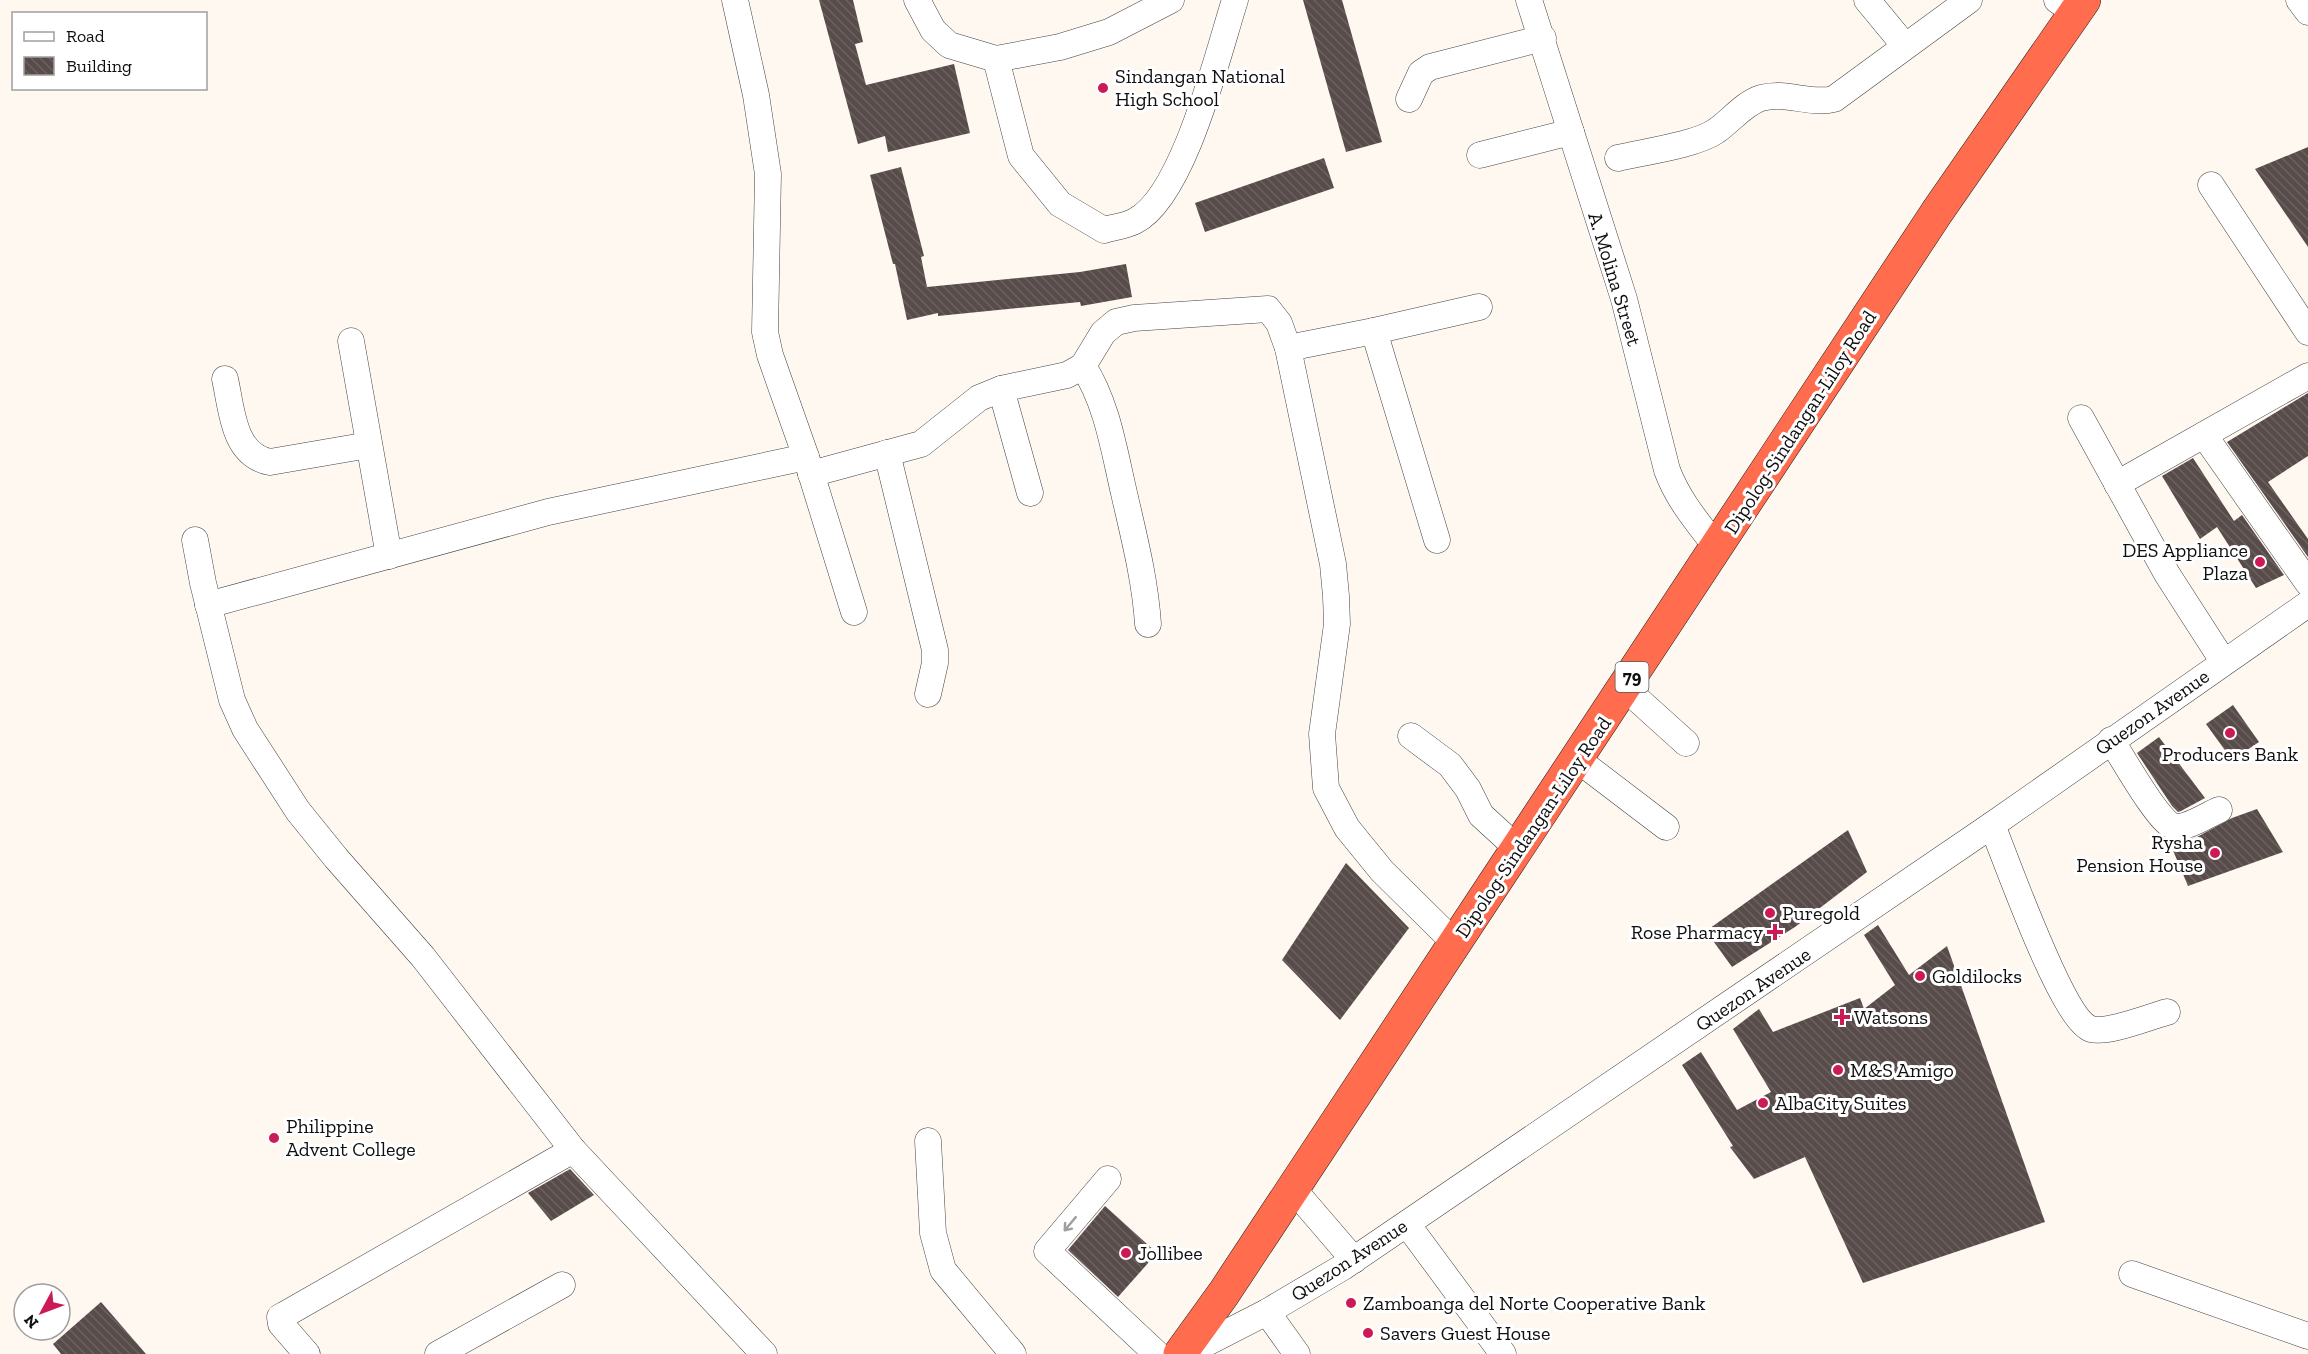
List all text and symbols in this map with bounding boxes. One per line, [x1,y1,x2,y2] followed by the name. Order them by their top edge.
[12,12,207,90] legend
[66,25,105,47] text: Road
[66,55,132,77] text: Building
[1115,64,1285,111] place label: Sindangan National High School
[1096,81,1110,95] marker: Sindangan National High School
[1583,209,1647,349] street label: A. Molina Street
[1719,306,1881,538] street label: Dipolog-Sindangan-Liloy Road
[2122,538,2248,585] place label: DES Appliance Plaza
[2253,555,2267,569] marker: DES Appliance Plaza
[1616,662,1648,692] road number: 79
[2090,664,2214,760] street label: Quezon Avenue
[1450,712,1616,942] street label: Dipolog-Sindangan-Liloy Road
[2223,726,2237,740] marker: Producers Bank
[2162,742,2299,766] place label: Producers Bank
[2076,830,2203,877] place label: Rysha Pension House
[2208,846,2222,860] marker: Rysha Pension House
[1782,901,1860,925] place label: Puregold
[1763,906,1777,920] marker: Puregold
[1631,920,1764,944] place label: Rose Pharmacy
[1768,925,1782,939] marker: Rose Pharmacy
[1691,942,1815,1036] street label: Quezon Avenue
[1932,964,2022,988] place label: Goldilocks
[1913,969,1927,983] marker: Goldilocks
[1854,1005,1928,1029] place label: Watsons
[1835,1010,1849,1024] marker: Watsons
[1850,1058,1954,1082] place label: M&S Amigo
[1831,1063,1845,1077] marker: M&S Amigo
[1775,1091,1907,1115] place label: AlbaCity Suites
[1756,1096,1770,1110] marker: AlbaCity Suites
[286,1114,416,1161] place label: Philippine Advent College
[267,1131,281,1145] marker: Philippine Advent College
[1286,1214,1412,1306] street label: Quezon Avenue
[1064,1216,1077,1232] one-way arrow
[1138,1241,1203,1265] place label: Jollibee
[1119,1246,1133,1260] marker: Jollibee
[12,1282,72,1342] north arrow
[1363,1291,1706,1315] place label: Zamboanga del Norte Cooperative Bank
[1344,1296,1358,1310] marker: Zamboanga del Norte Cooperative Bank
[20,1311,42,1332] text: N
[1380,1321,1550,1345] place label: Savers Guest House
[1361,1326,1375,1340] marker: Savers Guest House

